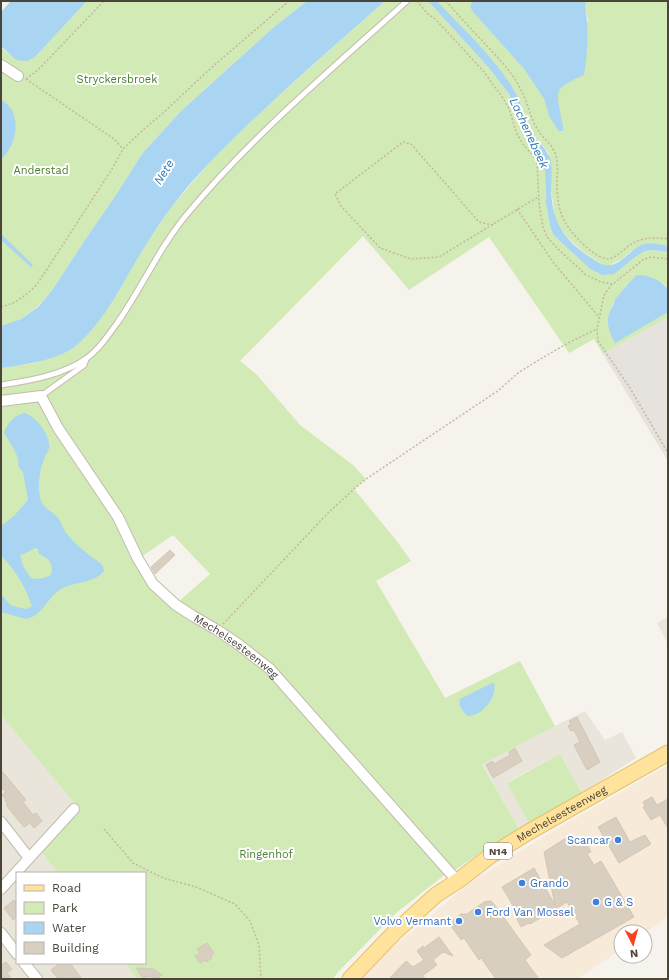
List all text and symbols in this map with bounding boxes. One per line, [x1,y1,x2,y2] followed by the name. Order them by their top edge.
[77,73,157,86] park label: Stryckersbroek
[507,95,552,171] water label: Lachenebeek
[151,157,177,187] water label: Nete
[13,164,69,177] park label: Anderstad
[191,612,281,681] street label: Mechelsesteenweg
[514,783,609,845] street label: Mechelsesteenweg
[567,834,611,847] place label: Scancar
[613,835,623,845] marker: Scancar
[484,843,512,859] road number: N14
[239,848,293,861] park label: Ringenhof
[16,872,146,964] legend
[530,877,569,890] place label: Grando
[517,878,527,888] marker: Grando
[52,881,81,895] text: Road
[604,896,633,909] place label: G & S
[591,897,601,907] marker: G & S
[52,901,78,915] text: Park
[486,906,574,919] place label: Ford Van Mossel
[473,907,483,917] marker: Ford Van Mossel
[373,915,451,928] place label: Volvo Vermant
[454,916,464,926] marker: Volvo Vermant
[52,921,87,935] text: Water
[613,924,653,964] north arrow
[52,941,99,955] text: Building
[629,947,639,960] text: N

